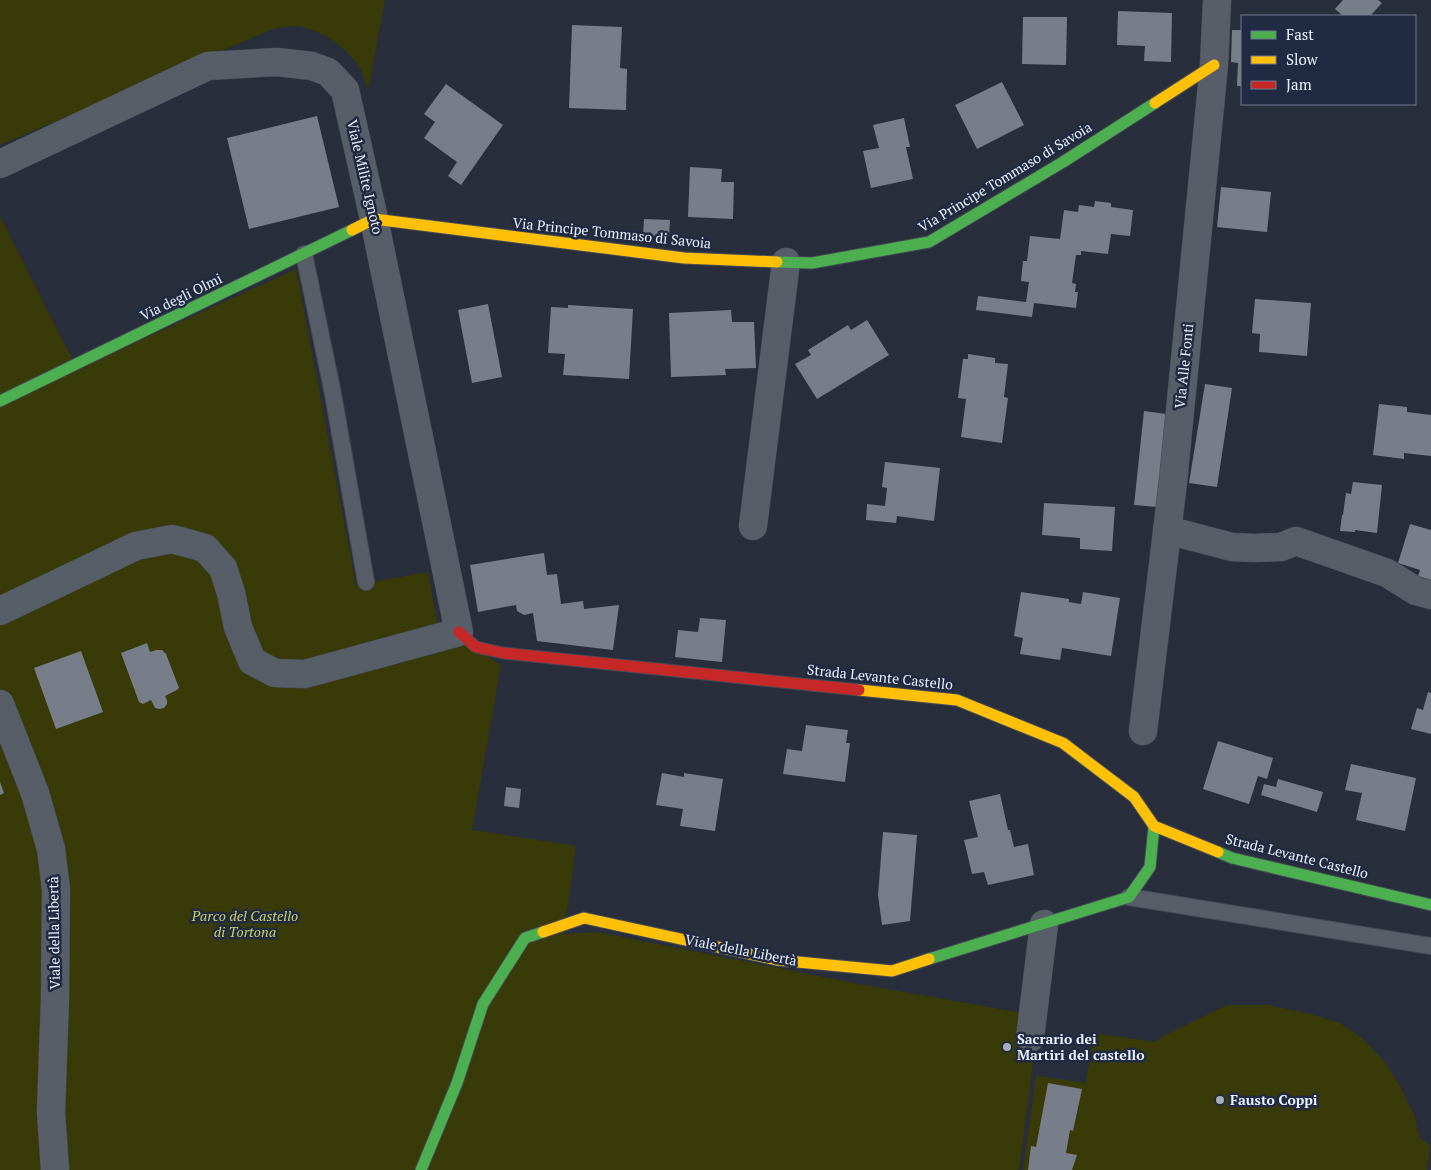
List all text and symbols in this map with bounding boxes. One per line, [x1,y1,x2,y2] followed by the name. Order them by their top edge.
[1241,15,1416,105] legend
[1286,24,1314,44] text: Fast
[1286,49,1319,69] text: Slow
[1286,74,1312,94] text: Jam
[914,117,1095,236] street label: Via Principe Tommaso di Savoia
[343,118,388,236] street label: Viale Milite Ignoto
[512,213,712,252] street label: Via Principe Tommaso di Savoia
[137,268,225,325] street label: Via degli Olmi
[1170,322,1197,409] street label: Via Alle Fonti
[806,659,954,694] street label: Strada Levante Castello
[1224,829,1371,883] street label: Strada Levante Castello
[43,876,64,990] street label: Viale della Libertà
[191,906,298,941] park label: Parco del Castello di Tortona
[684,929,799,970] street label: Viale della Libertà
[1017,1029,1145,1064] place label: Sacrario dei Martiri del castello
[1001,1041,1013,1053] marker: Sacrario dei Martiri del castello
[1230,1090,1318,1109] place label: Fausto Coppi
[1214,1094,1226,1106] marker: Fausto Coppi

